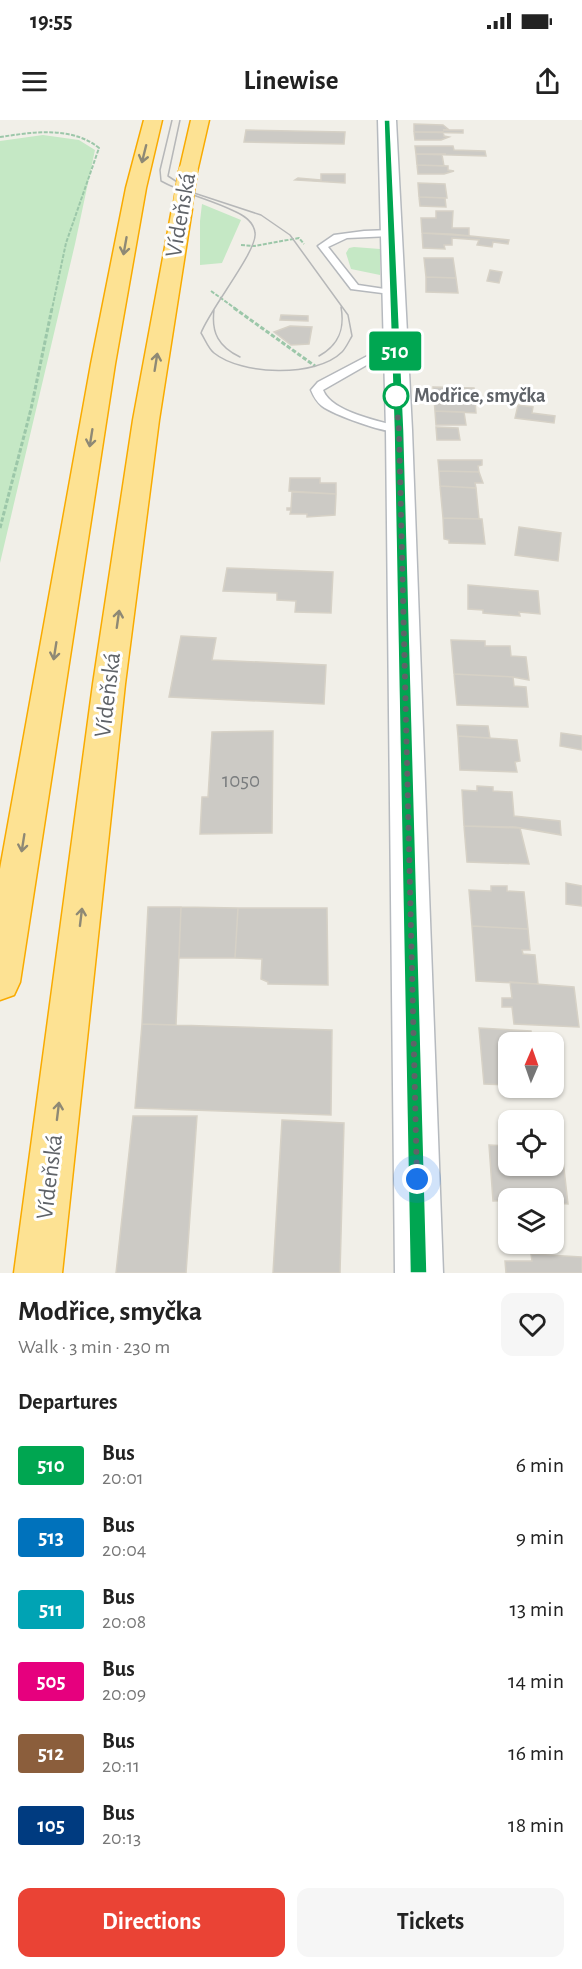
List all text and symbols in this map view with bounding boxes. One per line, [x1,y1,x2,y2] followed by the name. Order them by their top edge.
[30,10,73,32] text: 19:55
[18,65,51,98] icon: menu
[531,65,564,98] icon: share
[244,67,338,94] text: Linewise
[138,144,150,163] one-way arrow
[162,171,200,259] street label: Vídeňská
[119,236,130,255] one-way arrow
[360,332,430,370] line badge: 510
[381,341,409,362] text: 510
[150,353,161,373] one-way arrow
[383,383,409,409] marker: Modřice, smyčka
[414,386,546,406] place label: Modřice, smyčka
[85,427,96,447] one-way arrow
[112,610,123,630] one-way arrow
[49,641,60,660] one-way arrow
[91,651,125,739] street label: Vídeňská
[222,770,260,791] house number: 1050
[17,833,28,853] one-way arrow
[76,908,87,927] one-way arrow
[498,1032,564,1098] north arrow
[498,1032,564,1254] map controls
[52,1101,63,1121] one-way arrow
[498,1110,564,1176] button: locate
[33,1133,67,1221] street label: Vídeňská
[402,1164,432,1194] your location
[498,1188,564,1254] button: layers
[501,1293,564,1356] button: heart
[18,1298,202,1326] text: Modřice, smyčka
[18,1337,170,1357] text: Walk · 3 min · 230 m
[18,1391,118,1413] text: Departures
[102,1442,135,1464] text: Bus
[516,1454,564,1476] text: 6 min
[37,1455,65,1476] text: 510
[102,1468,144,1488] text: 20:01
[102,1514,135,1536] text: Bus
[516,1526,564,1548] text: 9 min
[38,1527,64,1548] text: 513
[102,1540,146,1560] text: 20:04
[102,1586,135,1608] text: Bus
[509,1598,564,1620] text: 13 min
[39,1599,63,1620] text: 511
[102,1612,146,1632] text: 20:08
[102,1658,135,1680] text: Bus
[508,1670,564,1692] text: 14 min
[36,1671,66,1692] text: 505
[102,1684,146,1704] text: 20:09
[102,1730,135,1752] text: Bus
[508,1742,564,1764] text: 16 min
[38,1743,64,1764] text: 512
[102,1756,140,1776] text: 20:11
[102,1802,135,1824] text: Bus
[508,1814,564,1836] text: 18 min
[37,1815,65,1836] text: 105
[102,1828,141,1848] text: 20:13
[18,1888,285,1957] button: Directions
[297,1888,564,1957] button: Tickets

